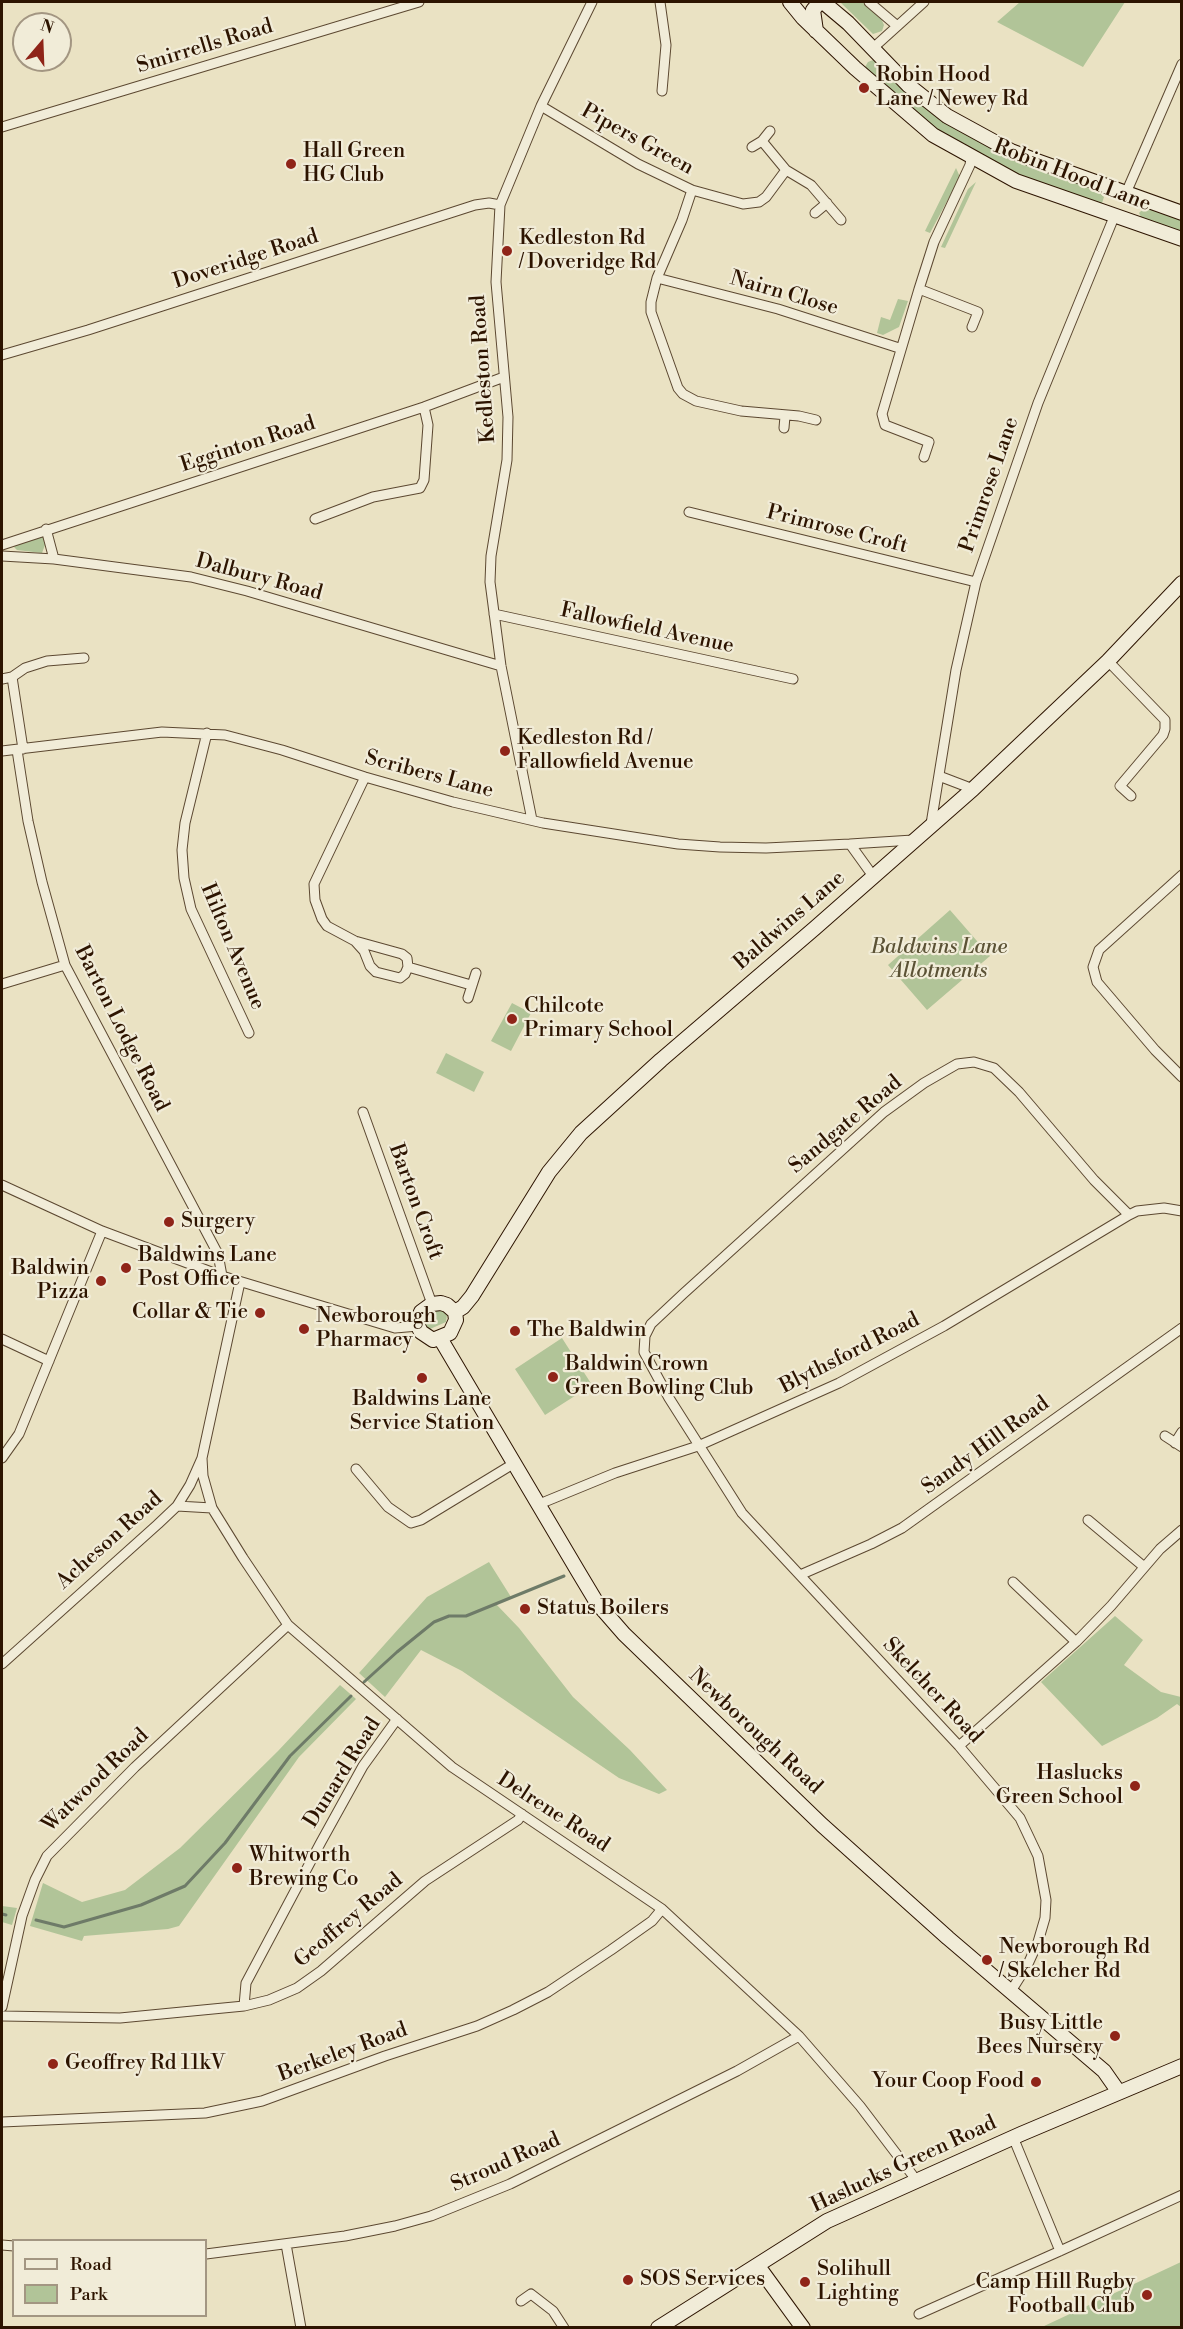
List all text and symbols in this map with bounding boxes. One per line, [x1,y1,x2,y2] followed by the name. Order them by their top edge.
[12,12,72,72] north arrow
[134,14,276,80] street label: Smirrells Road
[38,15,56,38] text: N
[876,63,1028,113] place label: Robin Hood Lane / Newey Rd
[857,81,871,95] marker: Robin Hood Lane / Newey Rd
[576,99,698,181] street label: Pipers Green
[990,134,1154,218] street label: Robin Hood Lane
[303,139,405,189] place label: Hall Green HG Club
[284,157,298,171] marker: Hall Green HG Club
[170,225,322,295] street label: Doveridge Road
[519,226,656,276] place label: Kedleston Rd / Doveridge Rd
[500,244,514,258] marker: Kedleston Rd / Doveridge Rd
[727,267,841,321] street label: Nairn Close
[466,294,502,444] street label: Kedleston Road
[177,411,319,479] street label: Egginton Road
[955,414,1025,556] street label: Primrose Lane
[764,500,910,560] street label: Primrose Croft
[193,549,325,607] street label: Dalbury Road
[558,598,736,660] street label: Fallowfield Avenue
[517,726,694,776] place label: Kedleston Rd / Fallowfield Avenue
[498,744,512,758] marker: Kedleston Rd / Fallowfield Avenue
[362,746,496,804] street label: Scribers Lane
[729,866,851,976] street label: Baldwins Lane
[194,880,270,1014] street label: Hilton Avenue
[871,935,1007,985] park label: Baldwins Lane Allotments
[68,942,174,1116] street label: Barton Lodge Road
[524,994,673,1044] place label: Chilcote Primary School
[505,1012,519,1026] marker: Chilcote Primary School
[784,1071,908,1179] street label: Sandgate Road
[382,1141,448,1263] street label: Barton Croft
[181,1209,255,1235] place label: Surgery
[162,1215,176,1229] marker: Surgery
[138,1243,277,1293] place label: Baldwins Lane Post Office
[11,1256,89,1306] place label: Baldwin Pizza
[119,1261,133,1275] marker: Baldwins Lane Post Office
[94,1274,108,1288] marker: Baldwin Pizza
[132,1300,248,1326] place label: Collar & Tie
[316,1304,436,1354] place label: Newborough Pharmacy
[253,1306,267,1320] marker: Collar & Tie
[776,1308,924,1400] street label: Blythsford Road
[527,1318,646,1344] place label: The Baldwin
[297,1322,311,1336] marker: Newborough Pharmacy
[508,1324,522,1338] marker: The Baldwin
[565,1352,754,1402] place label: Baldwin Crown Green Bowling Club
[546,1370,560,1384] marker: Baldwin Crown Green Bowling Club
[415,1371,429,1385] marker: Baldwins Lane Service Station
[350,1387,494,1437] place label: Baldwins Lane Service Station
[917,1391,1055,1501] street label: Sandy Hill Road
[52,1487,168,1595] street label: Acheson Road
[537,1596,669,1622] place label: Status Boilers
[518,1602,532,1616] marker: Status Boilers
[877,1633,987,1749] street label: Skelcher Road
[683,1664,827,1800] street label: Newborough Road
[299,1713,387,1833] street label: Dunard Road
[37,1724,155,1838] street label: Watwood Road
[996,1761,1123,1811] place label: Haslucks Green School
[492,1767,614,1859] street label: Delrene Road
[1128,1779,1142,1793] marker: Haslucks Green School
[249,1843,359,1893] place label: Whitworth Brewing Co
[230,1861,244,1875] marker: Whitworth Brewing Co
[290,1868,408,1974] street label: Geoffrey Road
[999,1935,1150,1985] place label: Newborough Rd / Skelcher Rd
[980,1953,994,1967] marker: Newborough Rd / Skelcher Rd
[977,2011,1103,2061] place label: Busy Little Bees Nursery
[275,2018,411,2088] street label: Berkeley Road
[1108,2029,1122,2043] marker: Busy Little Bees Nursery
[65,2051,226,2077] place label: Geoffrey Rd 11kV
[46,2057,60,2071] marker: Geoffrey Rd 11kV
[872,2069,1024,2095] place label: Your Coop Food
[1029,2075,1043,2089] marker: Your Coop Food
[807,2111,1001,2219] street label: Haslucks Green Road
[447,2128,565,2198] street label: Stroud Road
[12,2239,207,2317] legend
[70,2253,112,2276] text: Road
[817,2257,899,2307] place label: Solihull Lighting
[640,2267,765,2293] place label: SOS Services
[975,2270,1135,2320] place label: Camp Hill Rugby Football Club
[621,2273,635,2287] marker: SOS Services
[798,2275,812,2289] marker: Solihull Lighting
[70,2283,107,2306] text: Park
[1140,2288,1154,2302] marker: Camp Hill Rugby Football Club

